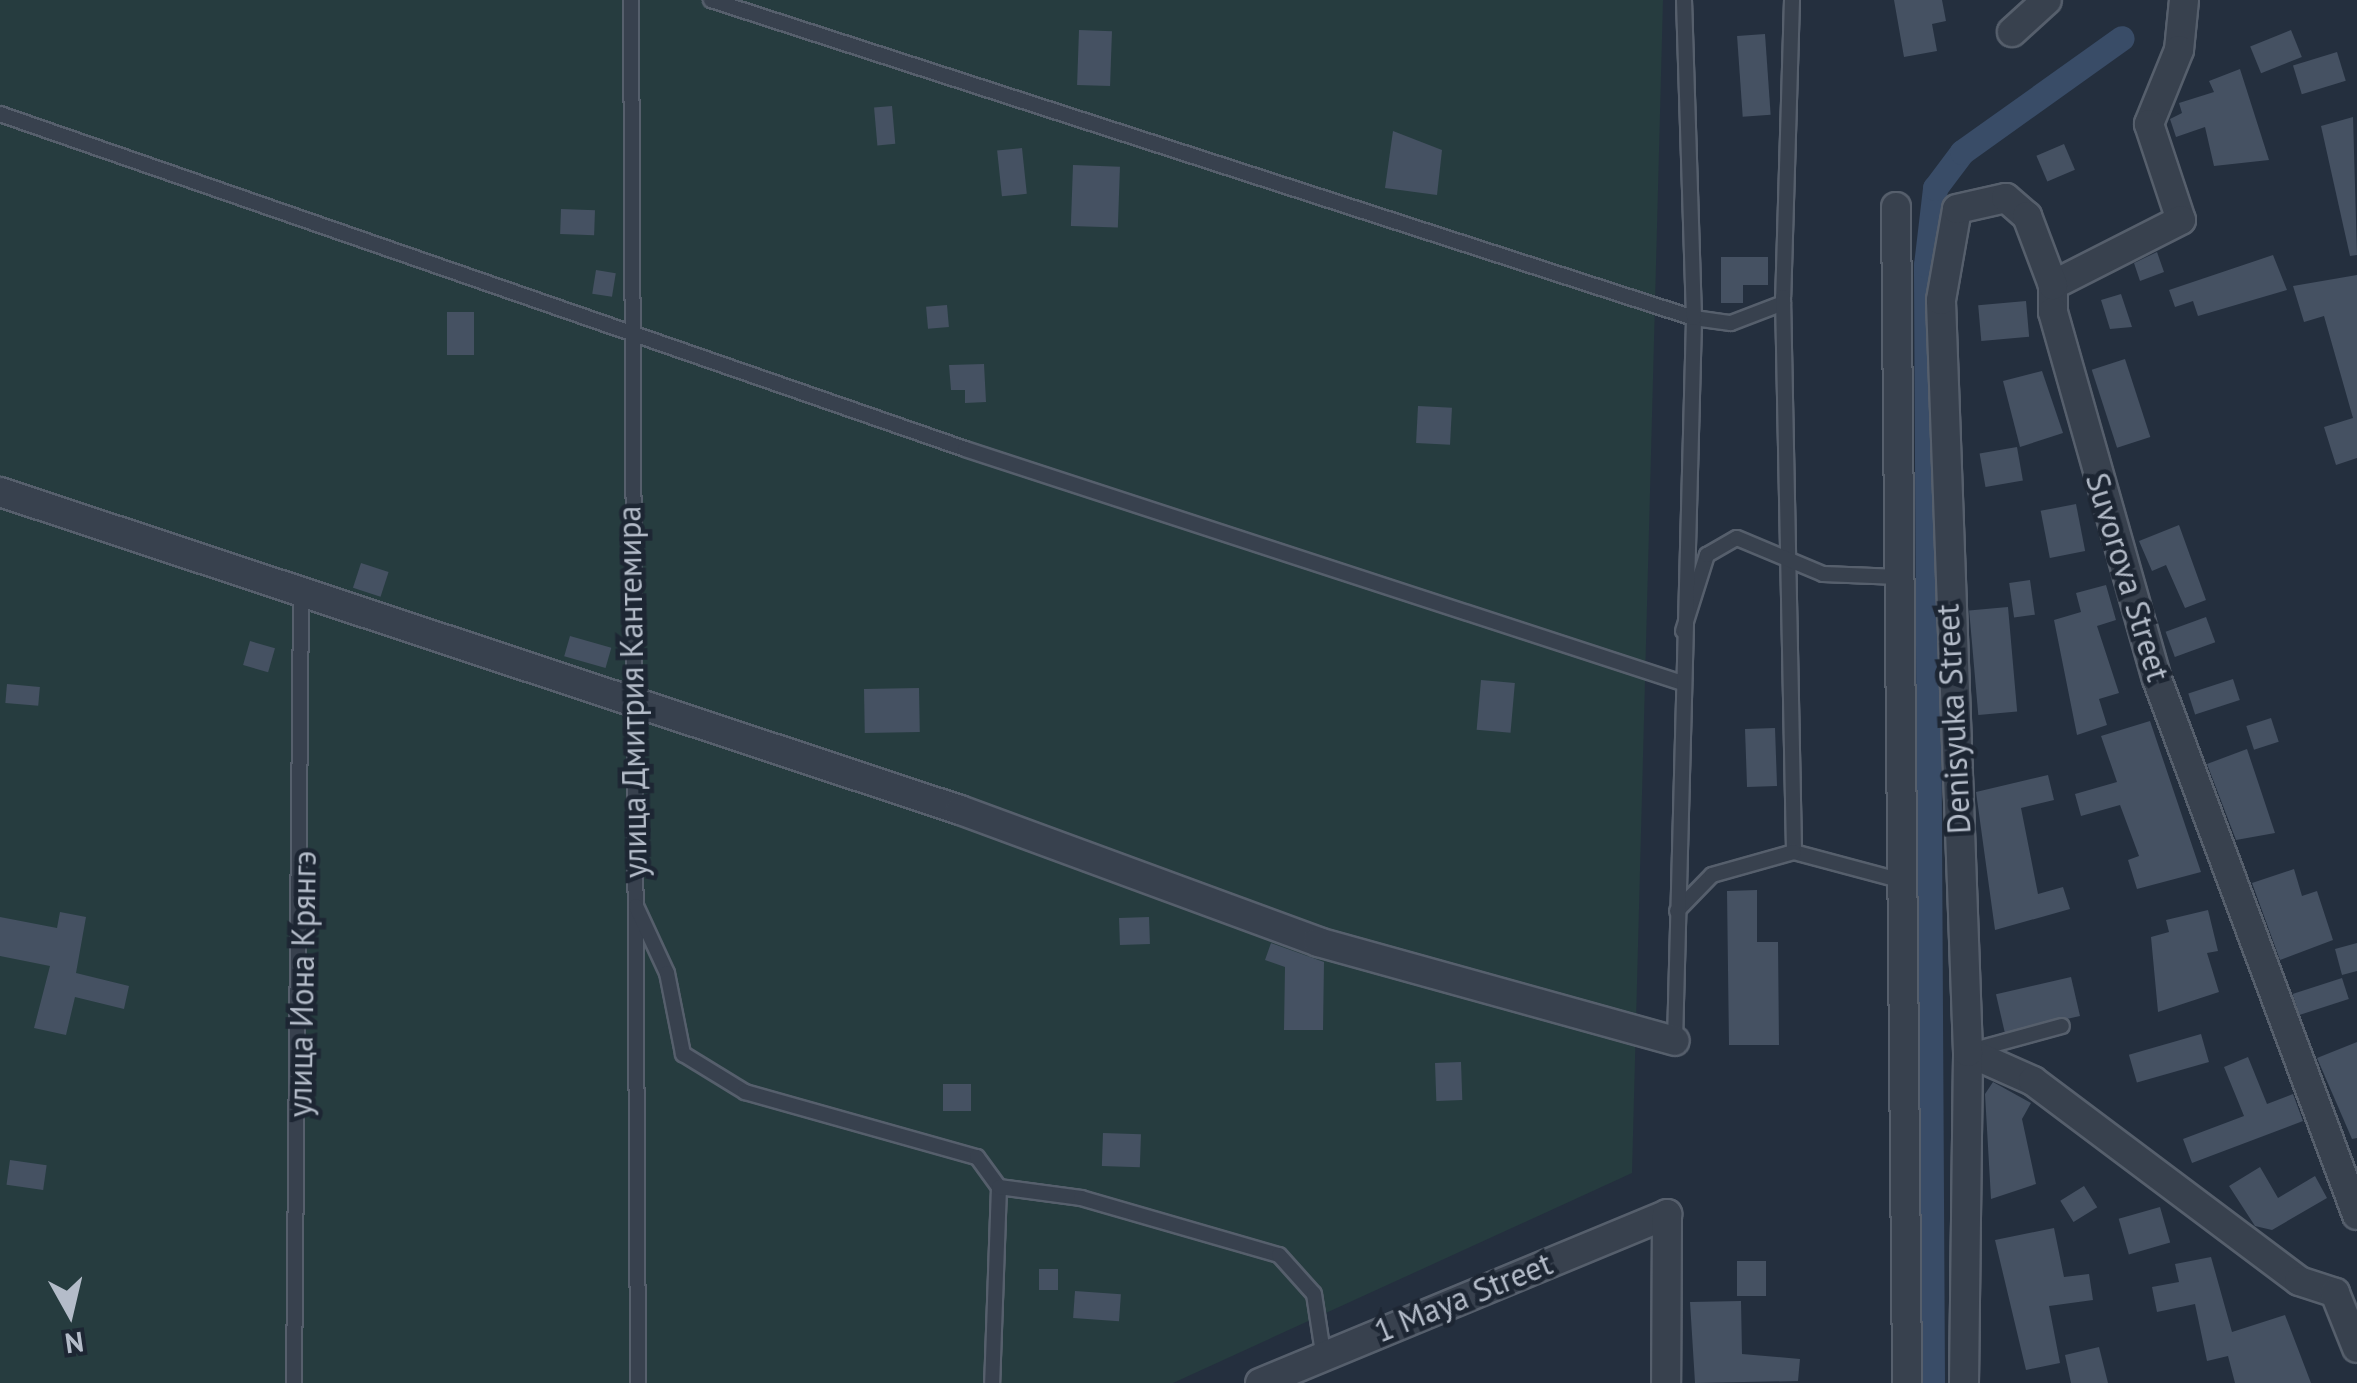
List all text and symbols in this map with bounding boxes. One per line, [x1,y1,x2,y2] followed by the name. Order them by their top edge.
[2078,468,2178,686] street label: Suvorova Street
[610,505,654,879] street label: улица Дмитрия Кантемира
[1928,603,1978,835] street label: Denisyuka Street
[280,850,324,1118] street label: улица Иона Крянгэ
[1369,1244,1557,1350] street label: 1 Maya Street
[20,1263,120,1363] north arrow
[63,1324,86,1363] text: N

